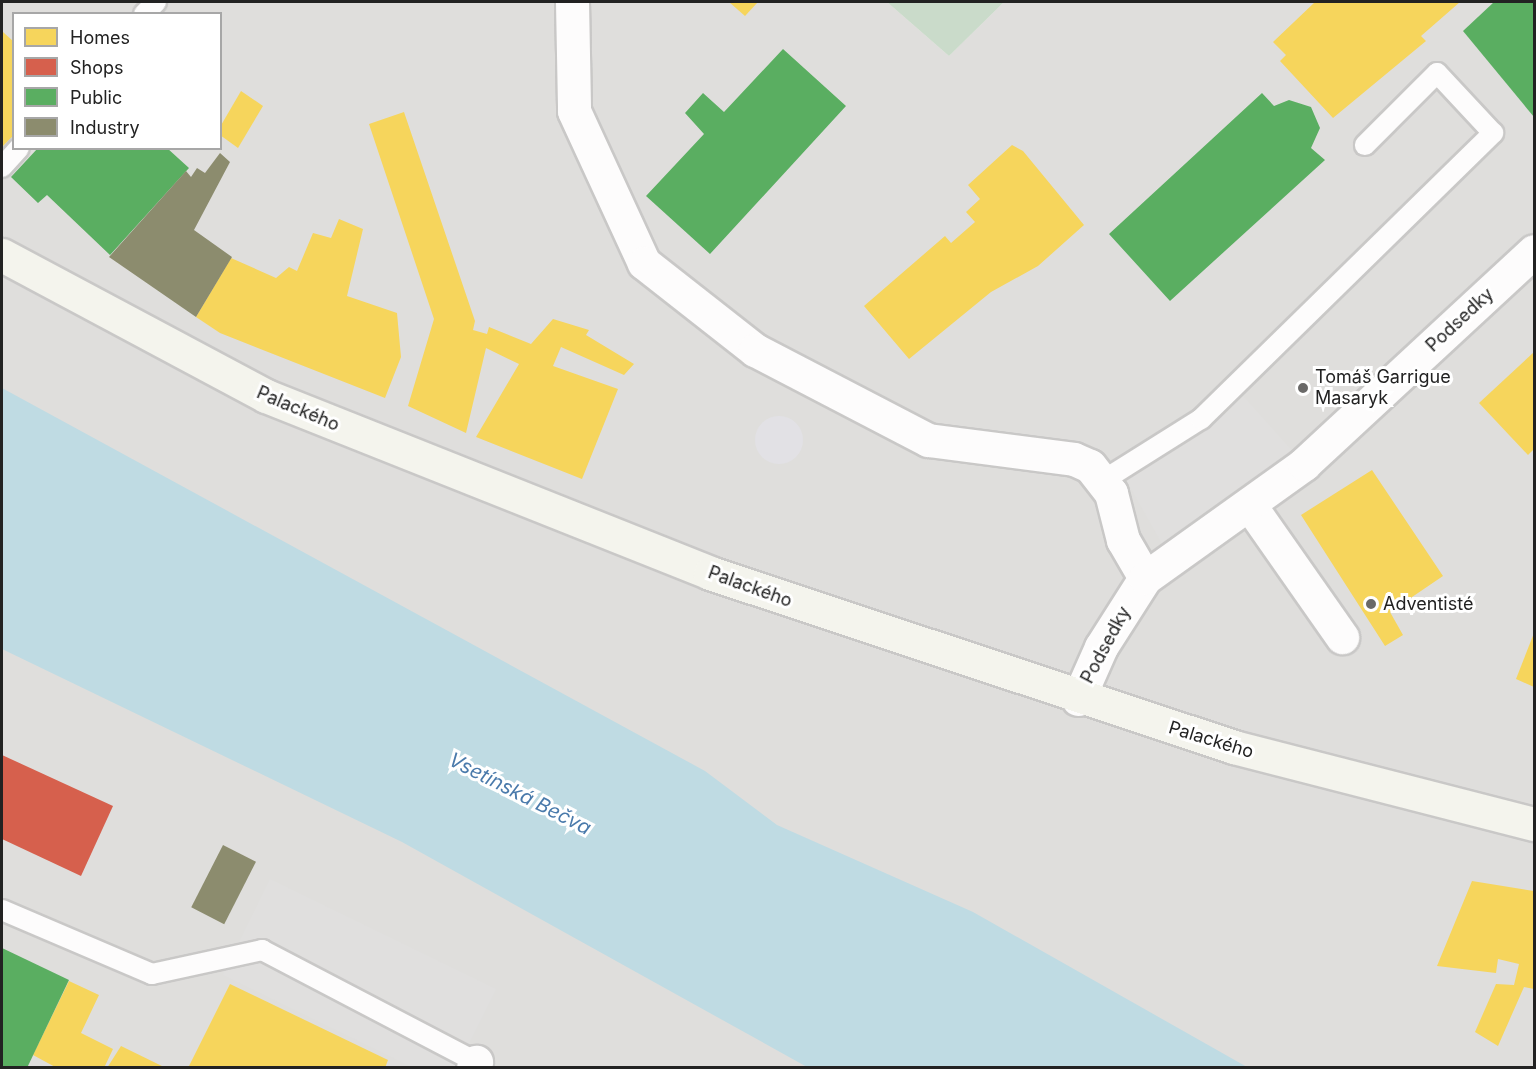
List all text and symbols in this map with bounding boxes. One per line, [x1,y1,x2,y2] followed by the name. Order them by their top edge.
[12,12,222,150] legend
[70,27,130,48] text: Homes
[70,57,124,78] text: Shops
[70,87,122,108] text: Public
[70,117,140,138] text: Industry
[1422,283,1498,357] street label: Podsedky
[1315,367,1451,410] place label: Tomáš Garrigue Masaryk
[1296,381,1310,395] marker: Tomáš Garrigue Masaryk
[253,382,343,436] street label: Palackého
[705,562,795,612] street label: Palackého
[1383,593,1473,615] place label: Adventisté
[1364,597,1378,611] marker: Adventisté
[1077,603,1135,687] street label: Podsedky
[1166,717,1256,763] street label: Palackého
[445,748,595,840] water label: Vsetínská Bečva

